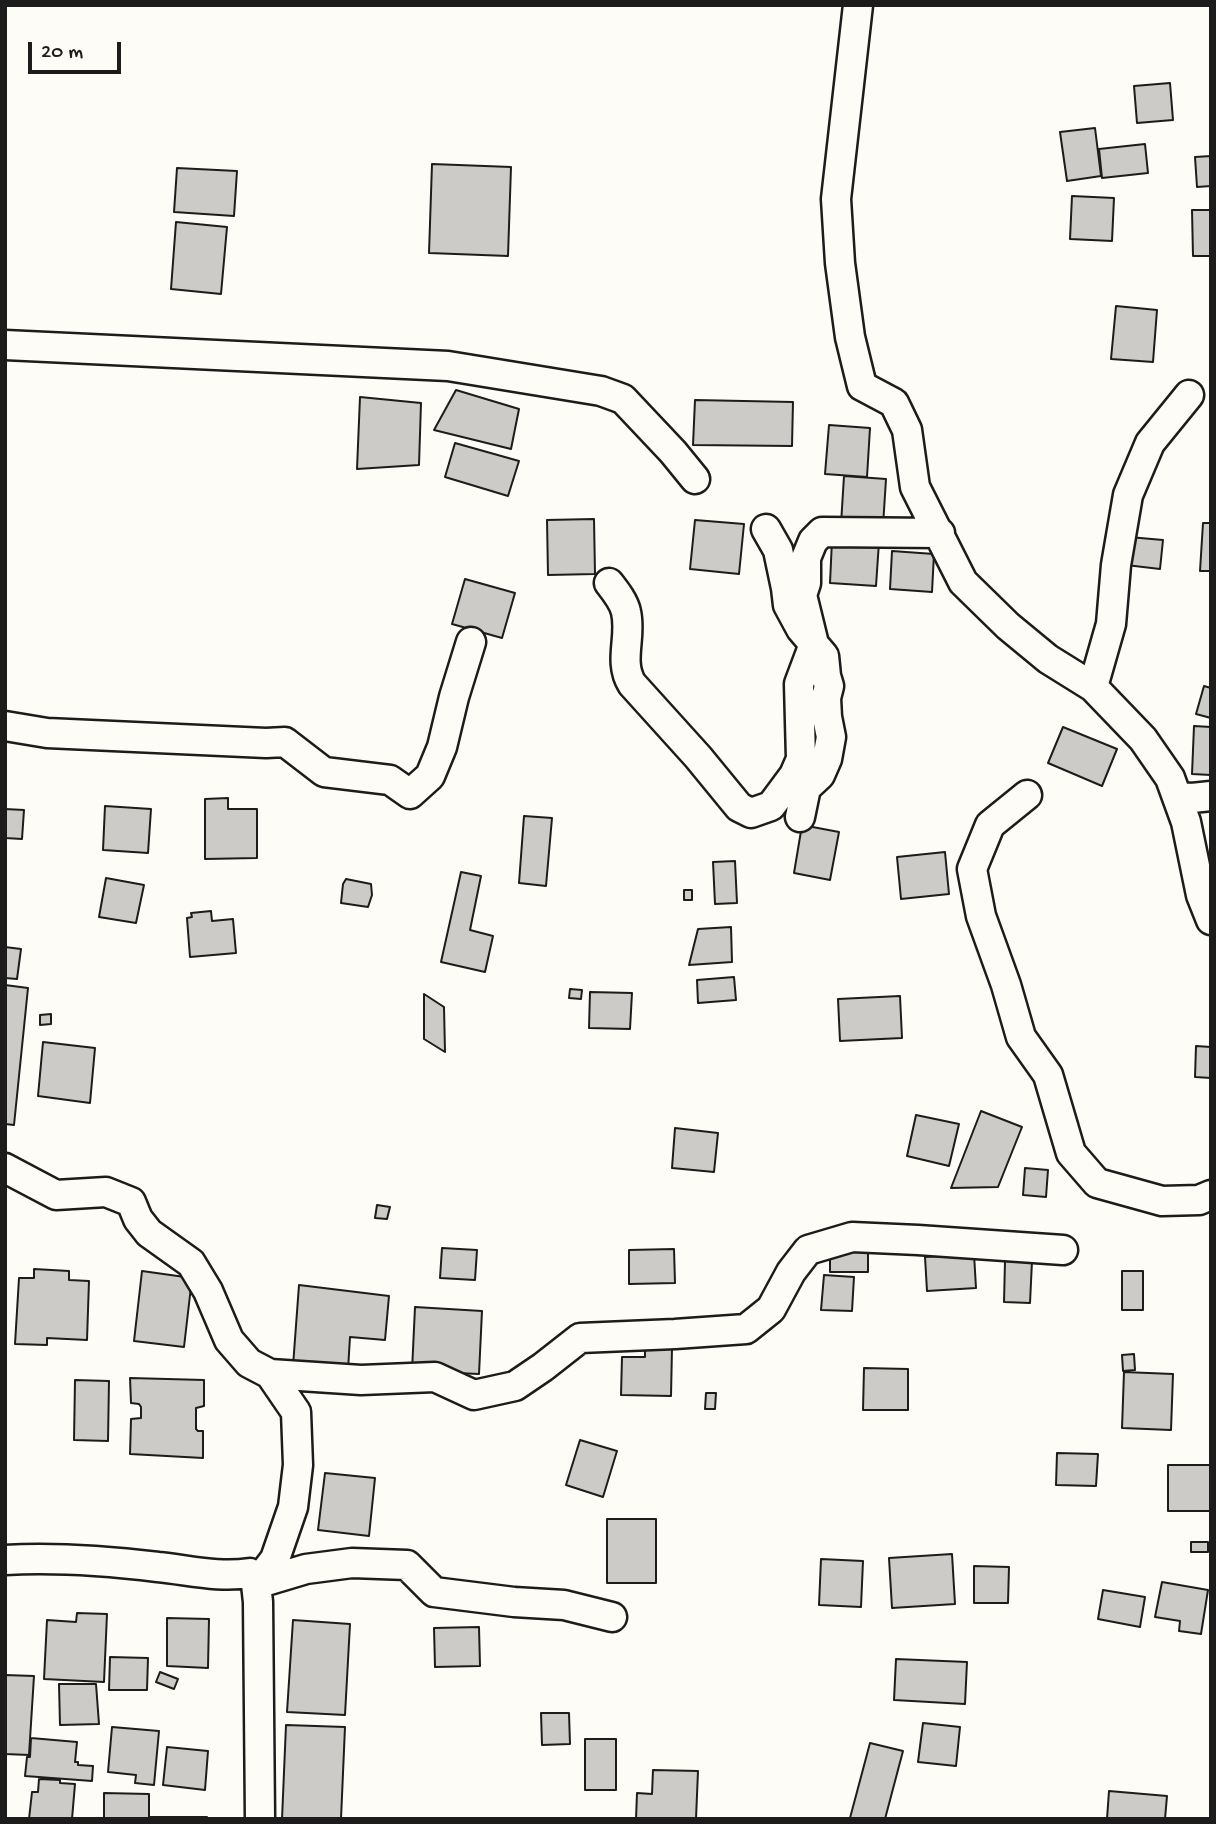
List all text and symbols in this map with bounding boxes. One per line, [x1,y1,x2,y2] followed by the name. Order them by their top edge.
[32,28,124,72] scale bar
[41,41,83,66] text: 20 m

